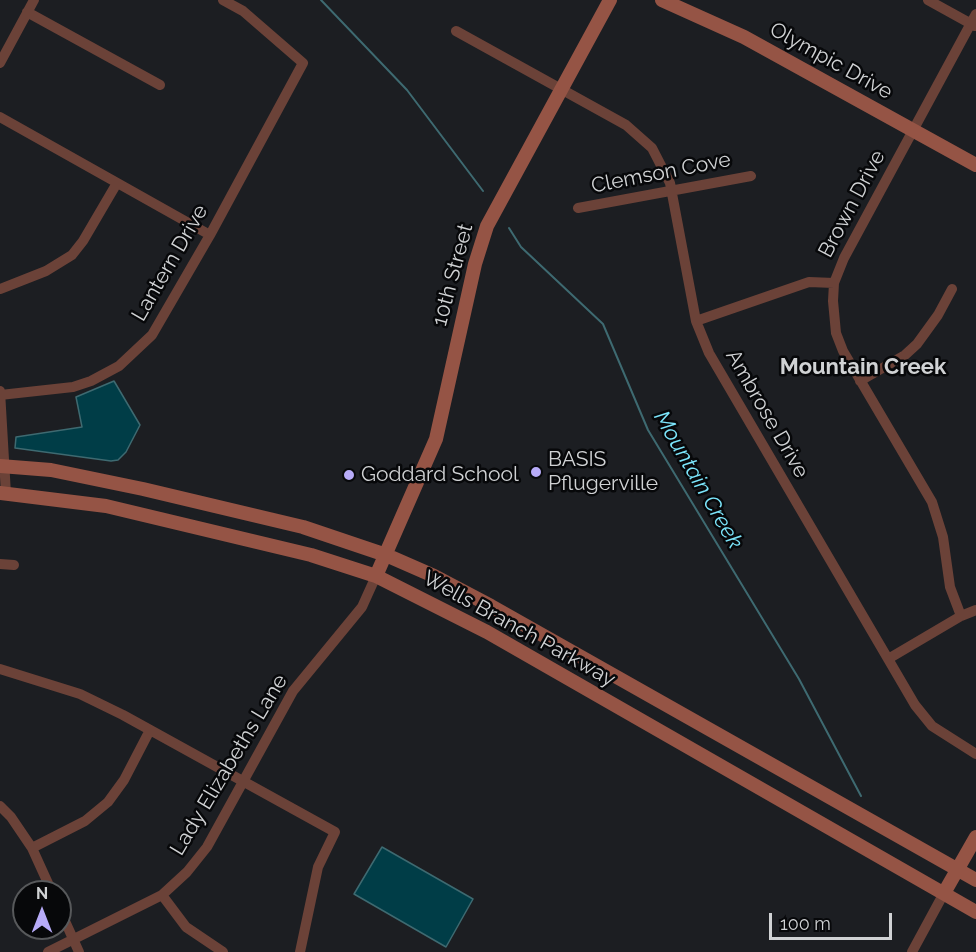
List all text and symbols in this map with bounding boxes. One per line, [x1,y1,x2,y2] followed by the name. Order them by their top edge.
[765,17,897,105] street label: Olympic Drive
[813,146,891,262] street label: Brown Drive
[589,147,733,199] street label: Clemson Cove
[127,200,213,326] street label: Lantern Drive
[427,221,479,329] street label: 10th Street
[720,345,814,483] street label: Ambrose Drive
[780,354,946,380] district label: Mountain Creek
[648,406,748,554] water label: Mountain Creek
[548,447,658,497] place label: BASIS Pflugerville
[361,462,519,488] place label: Goddard School
[529,465,543,479] marker: BASIS Pflugerville
[342,468,356,482] marker: Goddard School
[418,566,620,692] street label: Wells Branch Parkway
[165,670,293,860] street label: Lady Elizabeths Lane
[12,880,72,940] north arrow
[36,884,48,903] text: N
[772,901,895,939] scale bar
[780,913,831,934] text: 100 m

